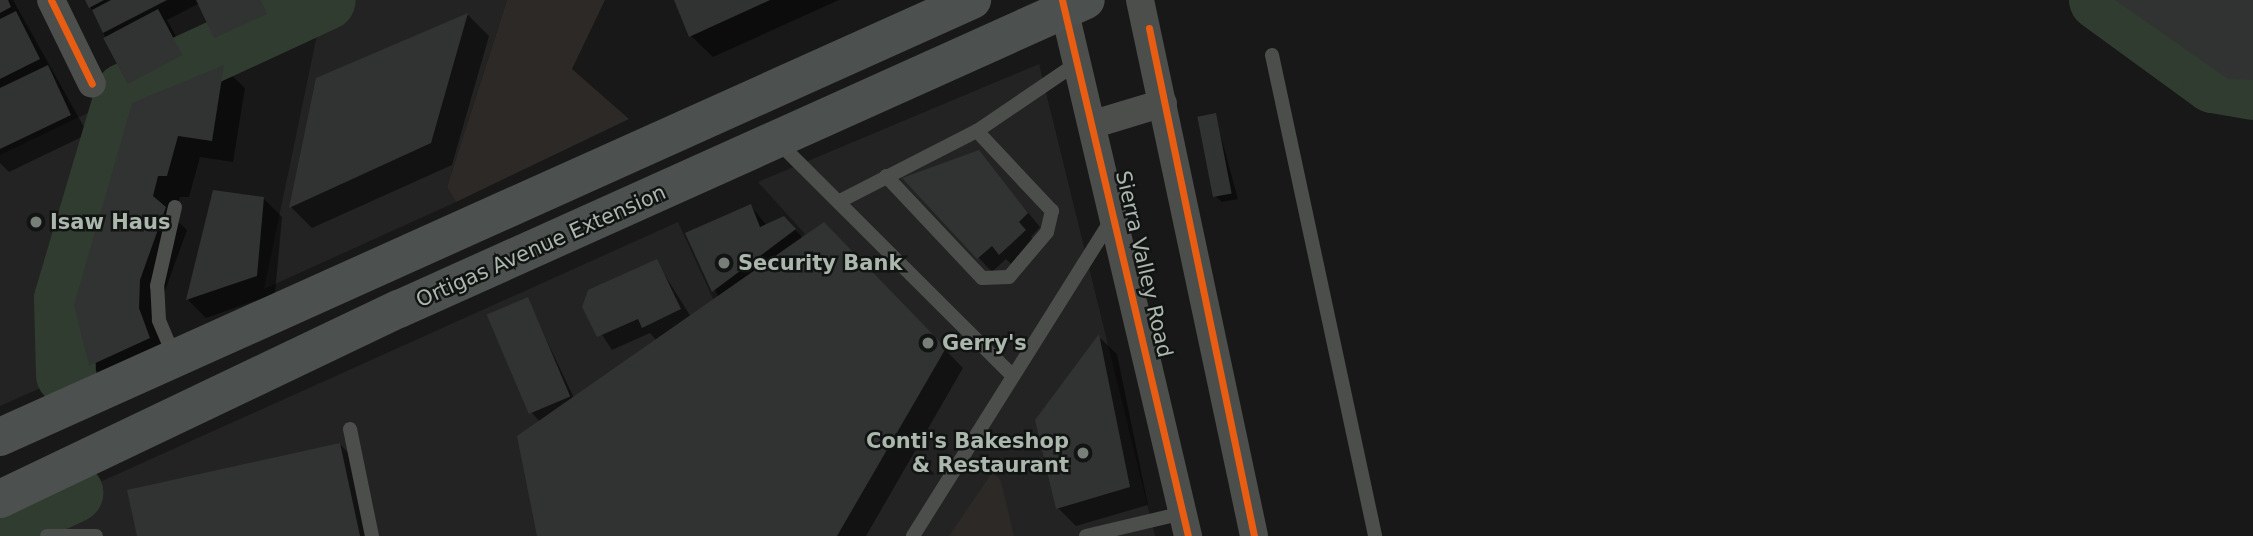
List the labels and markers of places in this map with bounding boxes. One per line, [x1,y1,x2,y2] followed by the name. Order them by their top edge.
[50,209,170,235] place label: Isaw Haus
[28,214,44,230] marker: Isaw Haus
[738,250,902,276] place label: Security Bank
[716,255,732,271] marker: Security Bank
[942,330,1027,356] place label: Gerry's
[920,335,936,351] marker: Gerry's
[866,428,1069,478] place label: Conti's Bakeshop & Restaurant
[1075,445,1091,461] marker: Conti's Bakeshop & Restaurant

